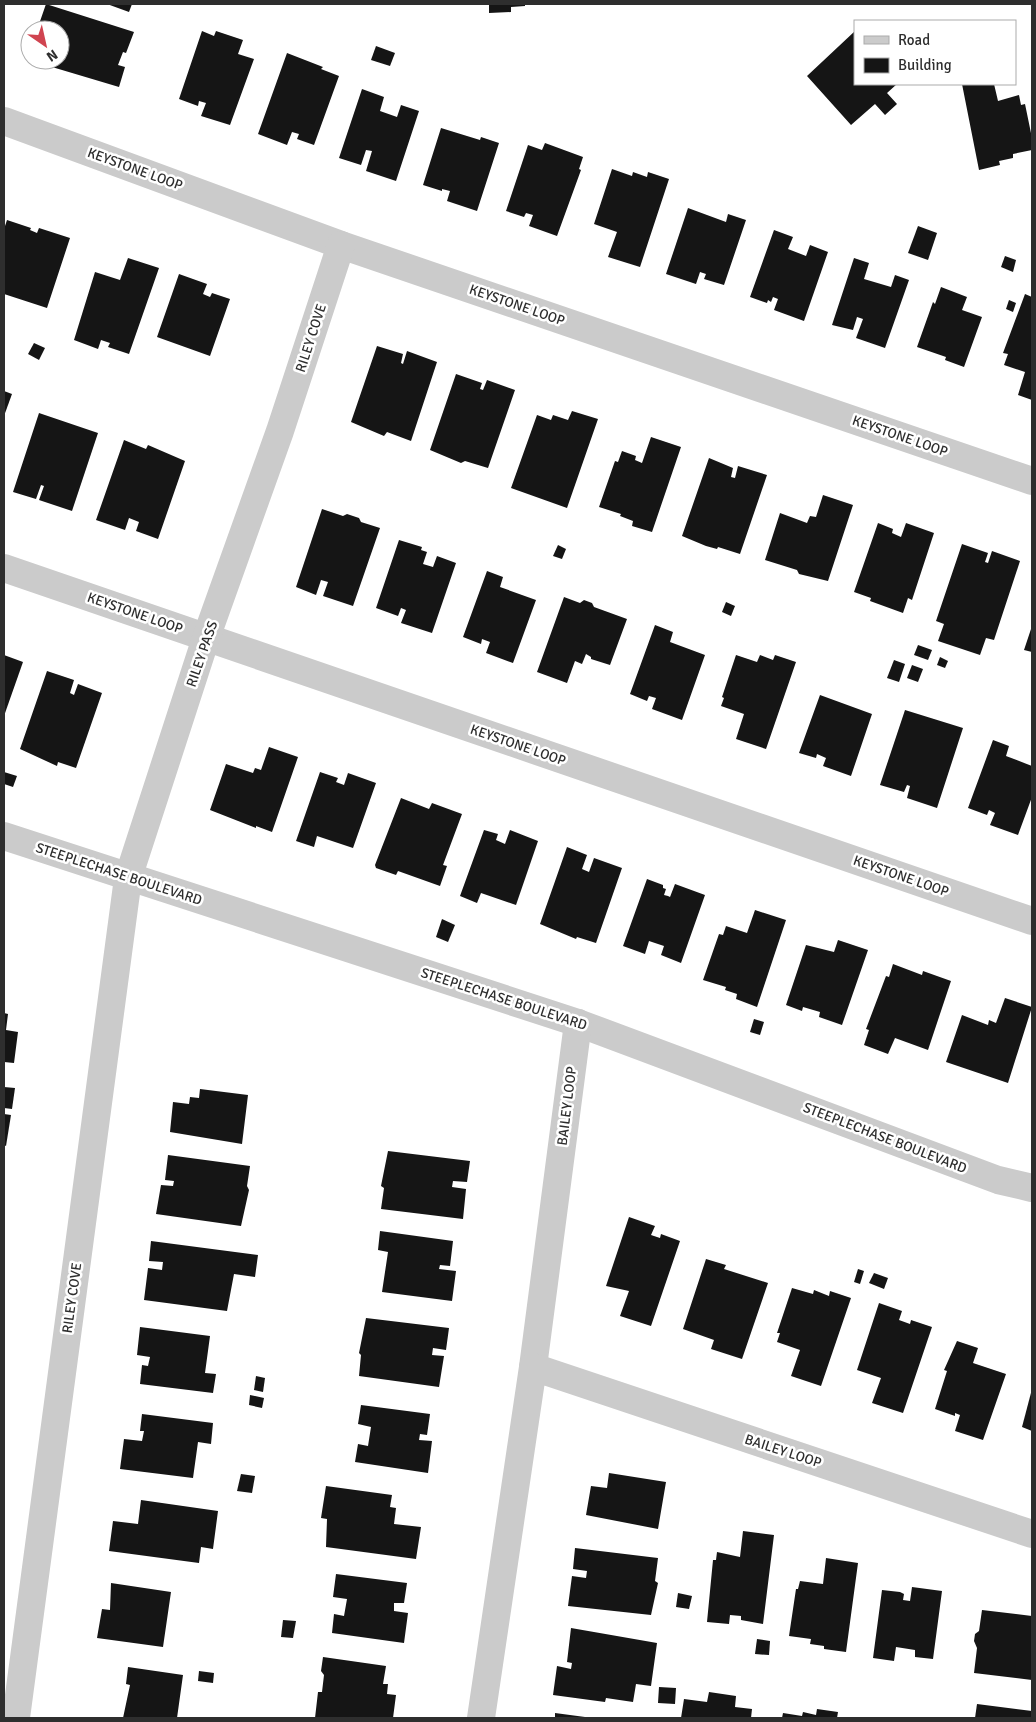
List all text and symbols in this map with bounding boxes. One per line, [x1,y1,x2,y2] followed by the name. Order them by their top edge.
[20,20,70,70] north arrow
[854,20,1016,85] legend
[898,31,930,49] text: Road
[43,46,61,65] text: N
[898,56,952,74] text: Building
[85,144,185,194] street label: KEYSTONE LOOP
[467,281,567,329] street label: KEYSTONE LOOP
[292,302,330,374] street label: RILEY COVE
[850,412,950,460] street label: KEYSTONE LOOP
[85,589,185,637] street label: KEYSTONE LOOP
[183,618,221,689] street label: RILEY PASS
[468,721,568,769] street label: KEYSTONE LOOP
[34,839,204,909] street label: STEEPLECHASE BOULEVARD
[851,852,951,900] street label: KEYSTONE LOOP
[419,964,589,1034] street label: STEEPLECHASE BOULEVARD
[554,1065,580,1147] street label: BAILEY LOOP
[801,1099,969,1177] street label: STEEPLECHASE BOULEVARD
[59,1262,85,1334] street label: RILEY COVE
[742,1431,824,1471] street label: BAILEY LOOP

